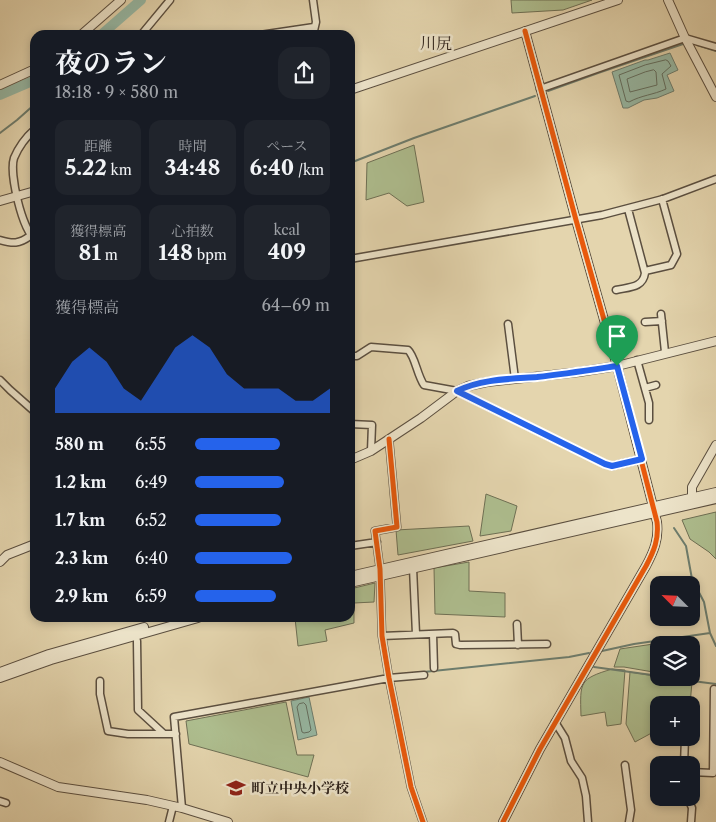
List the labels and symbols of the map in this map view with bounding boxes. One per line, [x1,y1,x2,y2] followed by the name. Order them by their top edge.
[420,33,452,53] district label: 川尻
[596,315,638,366] pin
[650,576,700,626] north arrow
[225,777,247,799] school or university icon: 町立中央小学校
[251,779,349,797] place label: 町立中央小学校

